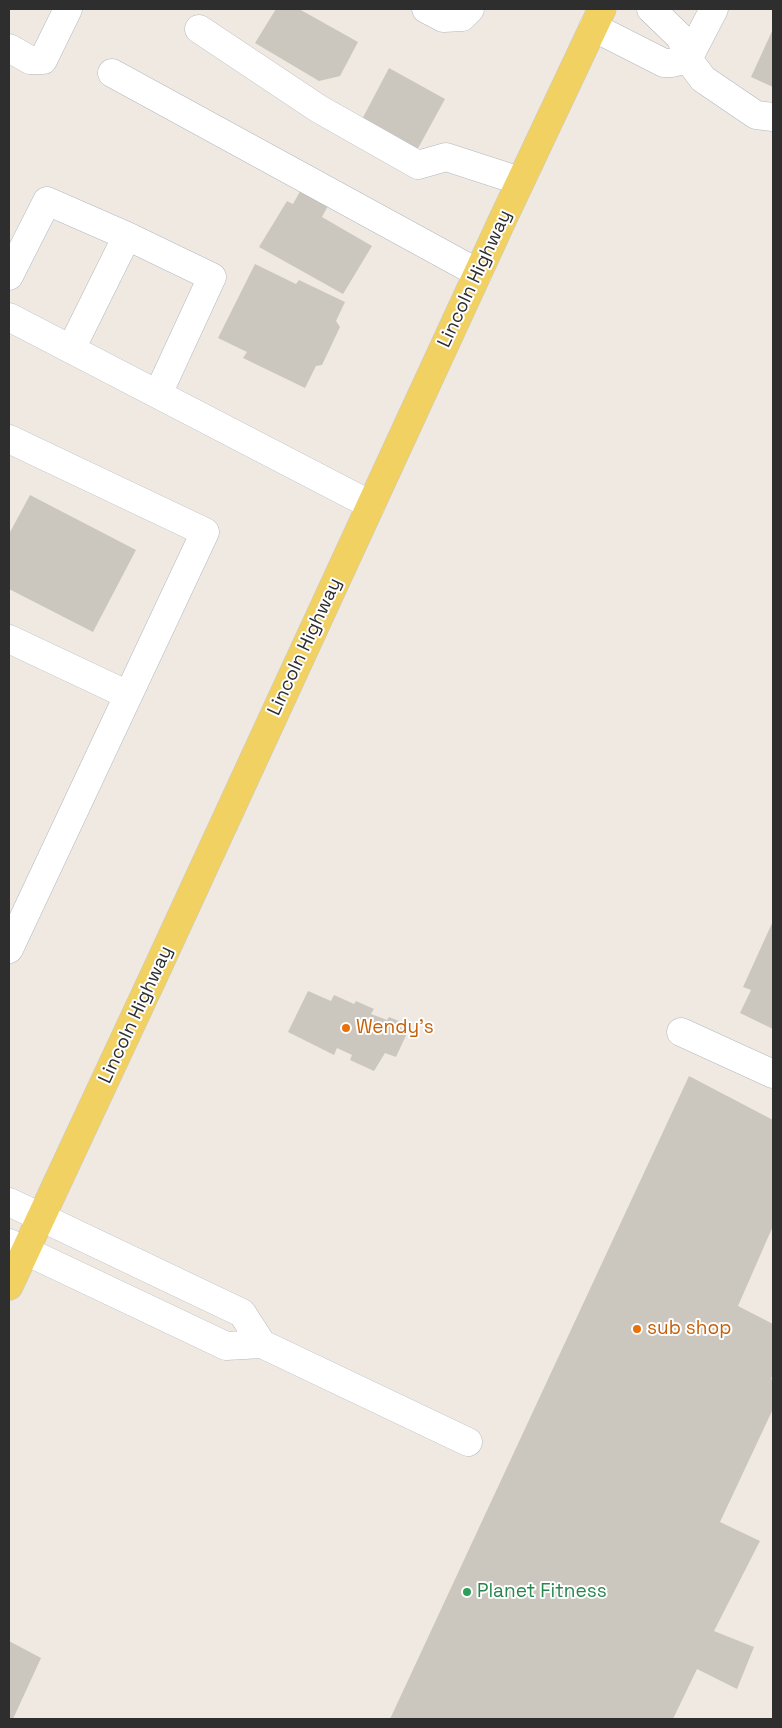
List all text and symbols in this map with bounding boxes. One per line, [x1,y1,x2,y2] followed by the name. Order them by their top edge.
[433,207,517,351] street label: Lincoln Highway
[263,575,347,719] street label: Lincoln Highway
[94,943,178,1087] street label: Lincoln Highway
[356,1017,434,1039] place label: Wendy's
[340,1022,352,1034] marker: Wendy's
[647,1318,731,1340] place label: sub shop
[631,1323,643,1335] marker: sub shop
[477,1581,607,1603] place label: Planet Fitness
[461,1586,473,1598] marker: Planet Fitness

